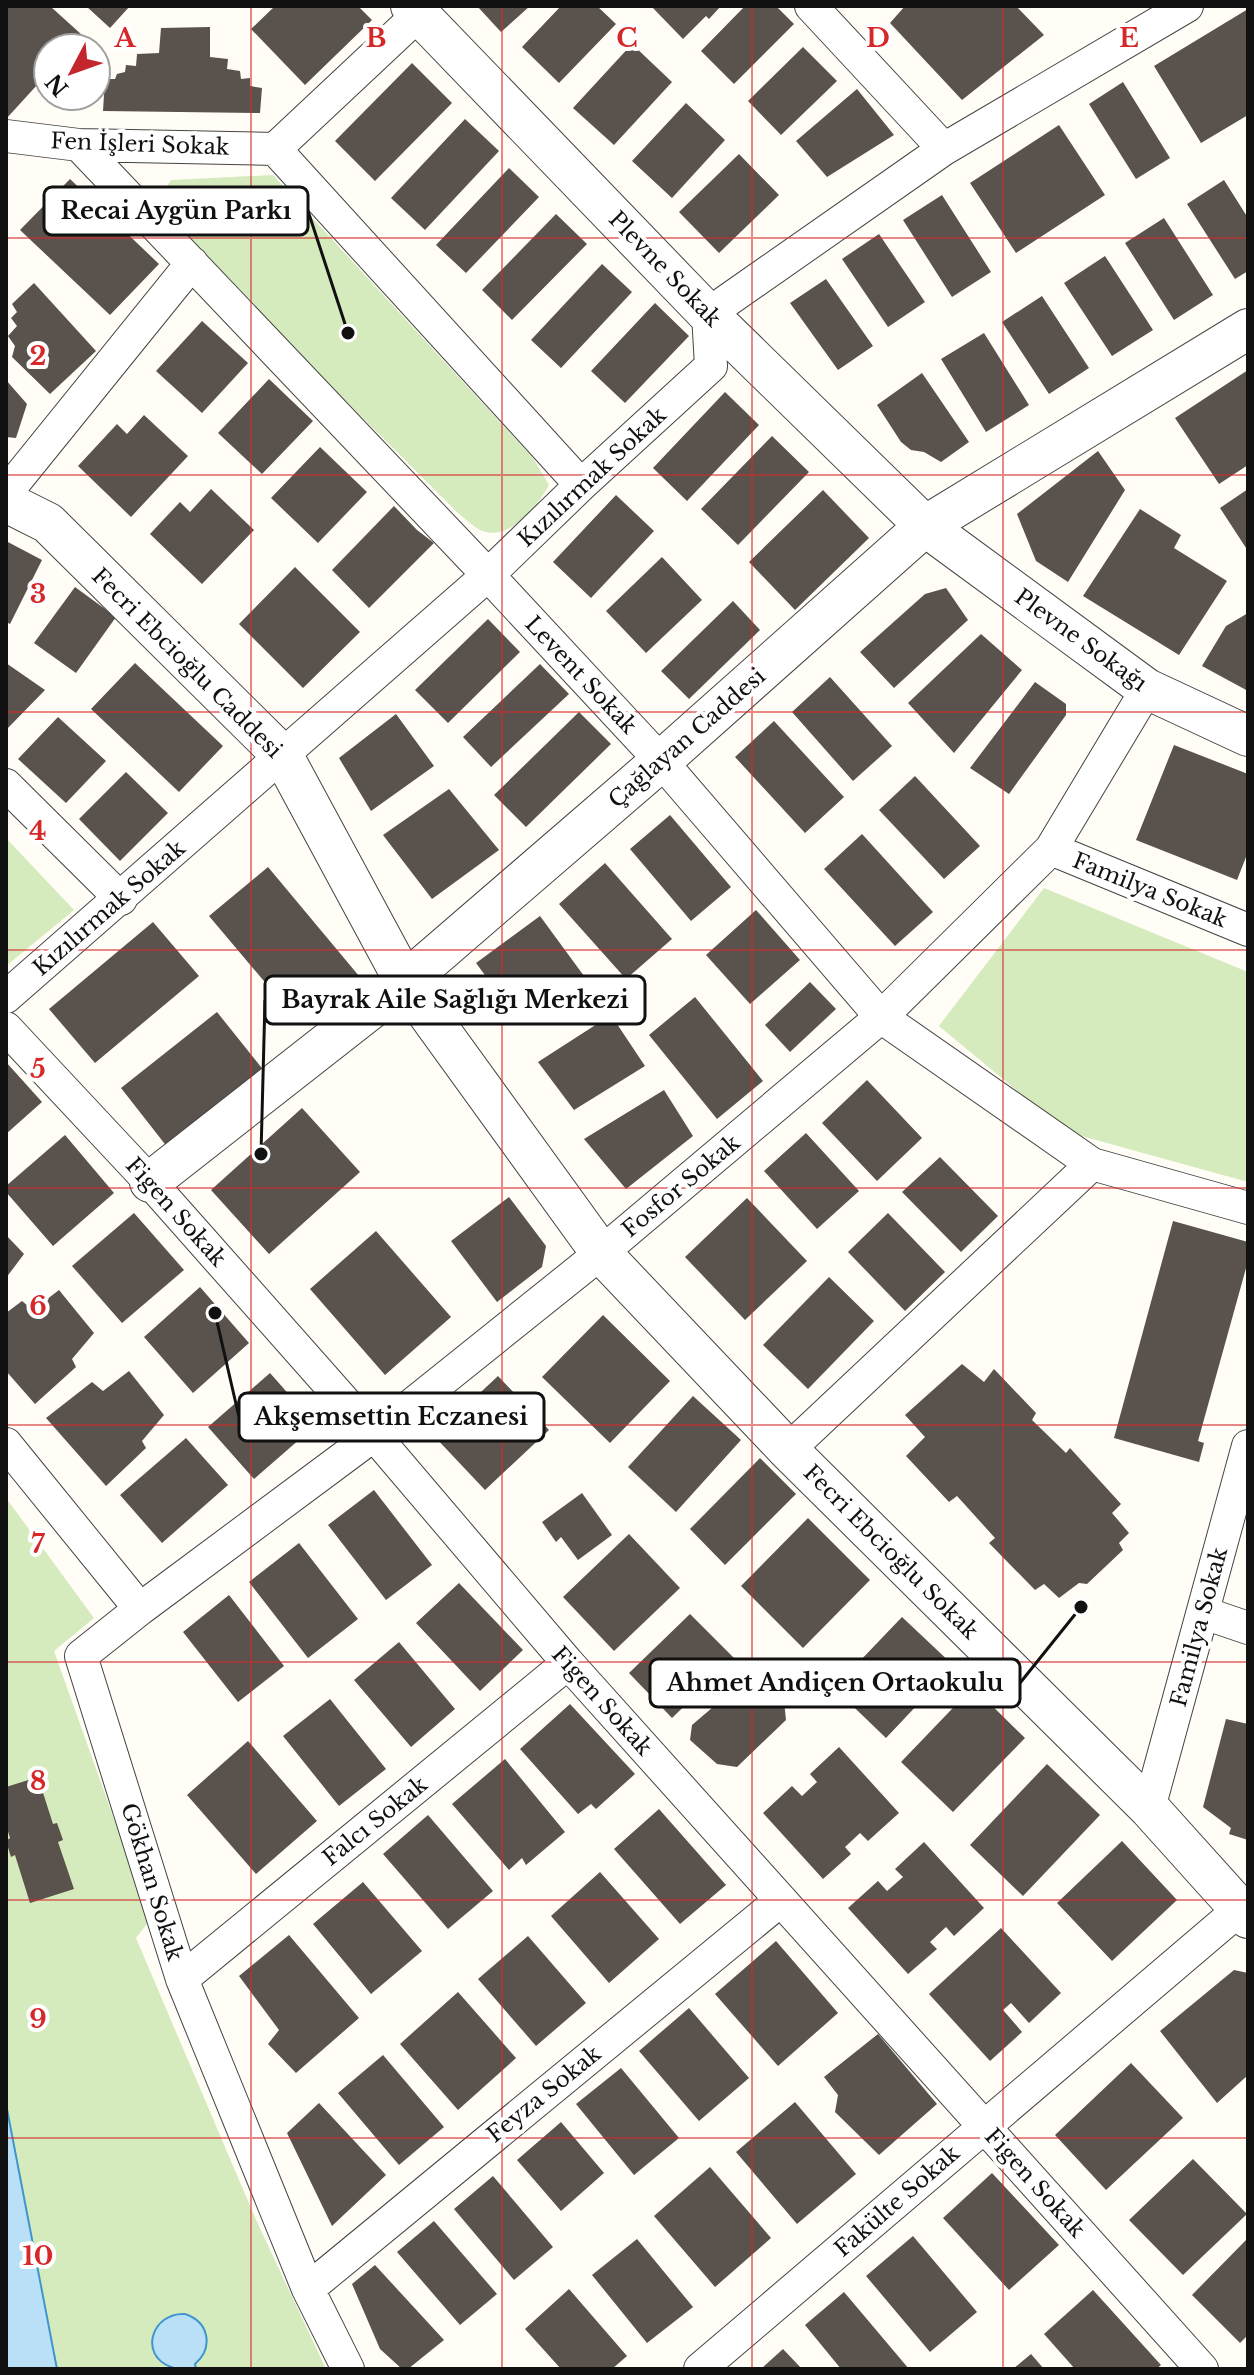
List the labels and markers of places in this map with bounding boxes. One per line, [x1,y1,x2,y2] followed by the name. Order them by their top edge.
[44,187,308,235] callout: Recai Aygün Parkı
[265,976,645,1024] callout: Bayrak Aile Sağlığı Merkezi
[239,1393,544,1441] callout: Akşemsettin Eczanesi
[650,1659,1020,1707] callout: Ahmet Andiçen Ortaokulu

